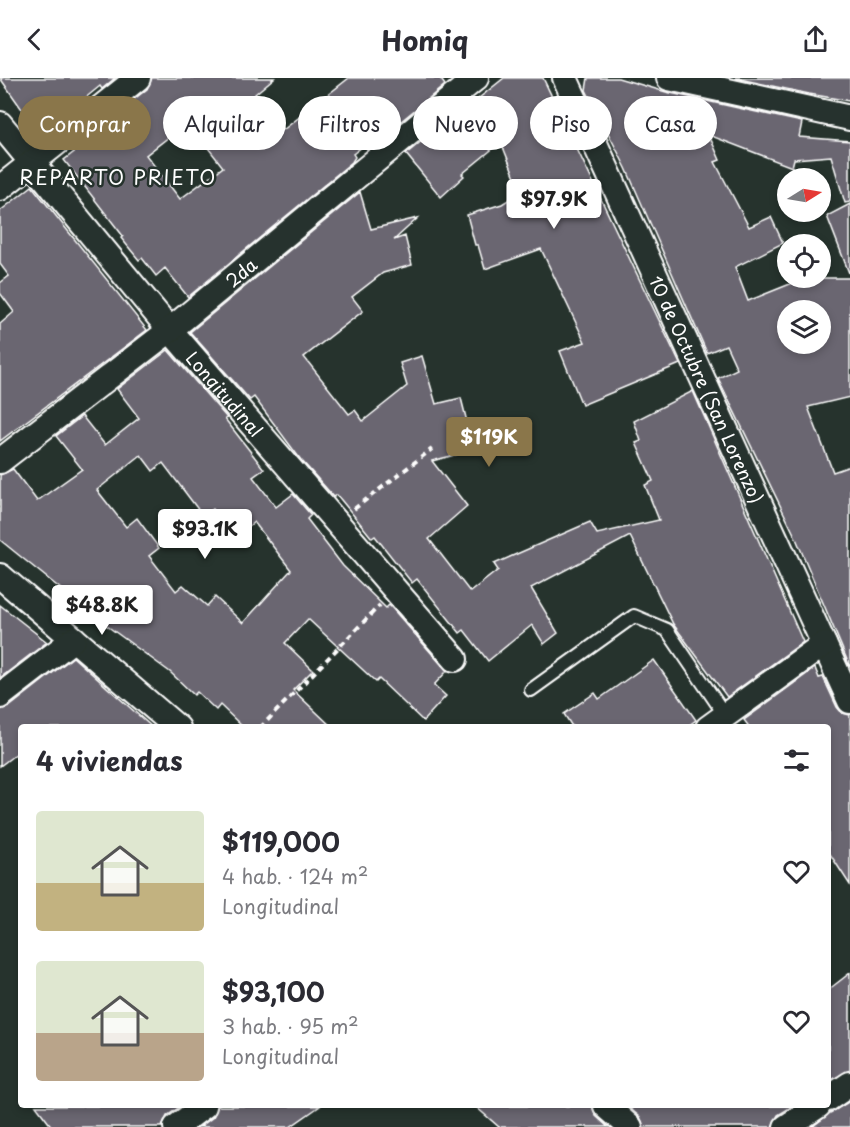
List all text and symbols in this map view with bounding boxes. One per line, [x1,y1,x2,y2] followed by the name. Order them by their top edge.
[381,19,469,60] text: Homiq
[18,23,51,56] icon: back
[799,23,832,56] icon: share
[18,96,151,150] chip: Comprar
[163,96,286,150] chip: Alquilar
[298,96,401,150] chip: Filtros
[413,96,518,150] chip: Nuevo
[530,96,612,150] chip: Piso
[624,96,717,150] chip: Casa
[19,162,217,192] district label: REPARTO PRIETO
[777,168,831,222] north arrow
[777,168,831,354] map controls
[505,179,603,230] pin: $97.9K
[520,183,588,213] text: $97.9K
[777,234,831,288] button: locate
[219,251,262,293] street label: 2da
[644,271,771,507] street label: 10 de Octubre (San Lorenzo)
[777,300,831,354] button: layers
[180,345,270,442] street label: Longitudinal
[447,417,531,468] pin: $119K
[460,421,518,451] text: $119K
[156,509,254,560] pin: $93.1K
[172,513,238,543] text: $93.1K
[53,585,151,636] pin: $48.8K
[66,589,138,619] text: $48.8K
[36,741,183,780] text: 4 viviendas
[780,744,813,777] icon: filters
[222,822,340,861] text: $119,000
[84,835,156,907] icon: home
[780,855,813,888] icon: heart
[222,861,368,891] text: 4 hab. · 124 m²
[222,891,339,921] text: Longitudinal
[222,972,325,1011] text: $93,100
[84,985,156,1057] icon: home
[780,1005,813,1038] icon: heart
[222,1011,359,1041] text: 3 hab. · 95 m²
[222,1041,339,1071] text: Longitudinal

